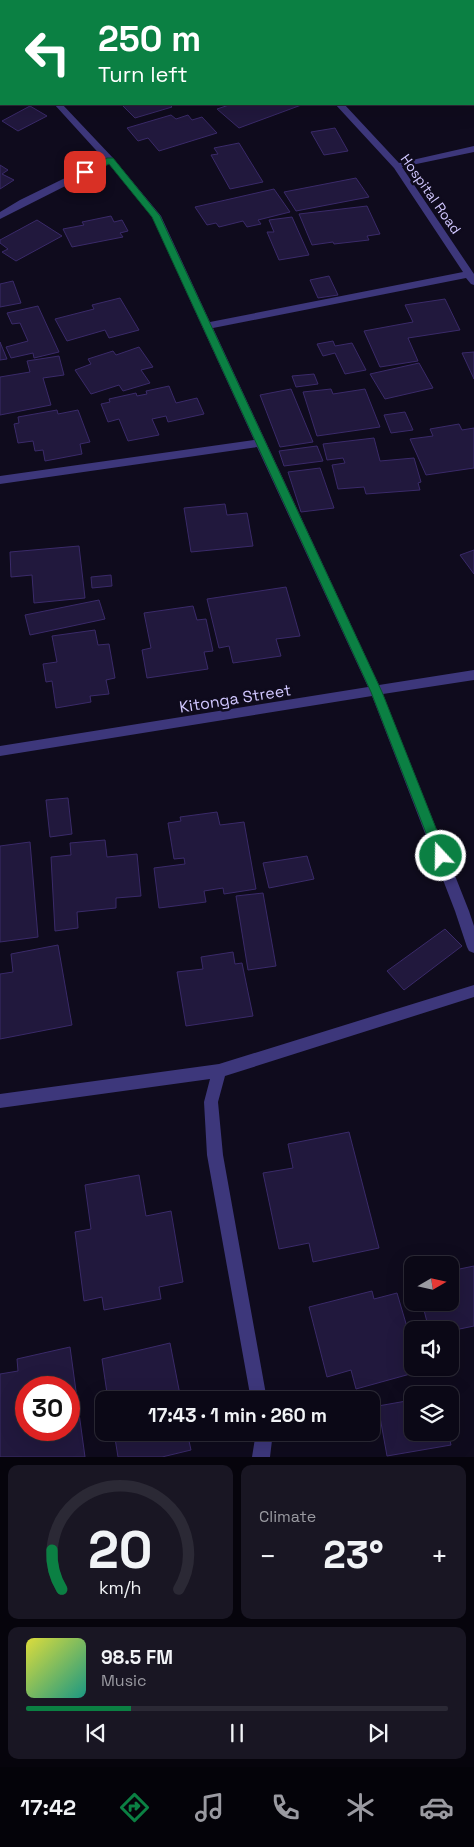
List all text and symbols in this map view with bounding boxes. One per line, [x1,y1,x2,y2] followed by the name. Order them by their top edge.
[98,17,201,61] text: 250 m
[15,20,80,85] icon: left
[98,60,188,88] text: Turn left
[64,151,106,193] pin
[397,151,465,237] street label: Hospital Road
[71,158,99,186] icon: arrive
[178,679,292,718] street label: Kitonga Street
[414,829,466,881] position arrow
[404,1256,459,1311] north arrow
[404,1256,459,1441] map controls
[404,1321,459,1376] button: sound
[15,1376,80,1441] speed limit sign: 30
[404,1386,459,1441] button: layers
[148,1403,327,1428] text: 17:43 · 1 min · 260 m
[259,1506,316,1527] text: Climate
[88,1517,153,1583] text: 20
[323,1531,384,1579] text: 23°
[259,1538,276,1574] text: −
[431,1538,448,1574] text: +
[99,1576,142,1599] text: km/h
[101,1645,173,1670] text: 98.5 FM
[101,1670,147,1691] text: Music
[82,1719,110,1747] icon: previous
[223,1719,251,1747] icon: pause
[364,1719,392,1747] icon: next
[117,1790,152,1825] icon: directions
[192,1790,227,1825] icon: music
[268,1790,303,1825] icon: phone
[343,1790,378,1825] icon: climate
[419,1790,454,1825] icon: car
[20,1793,76,1821] text: 17:42

